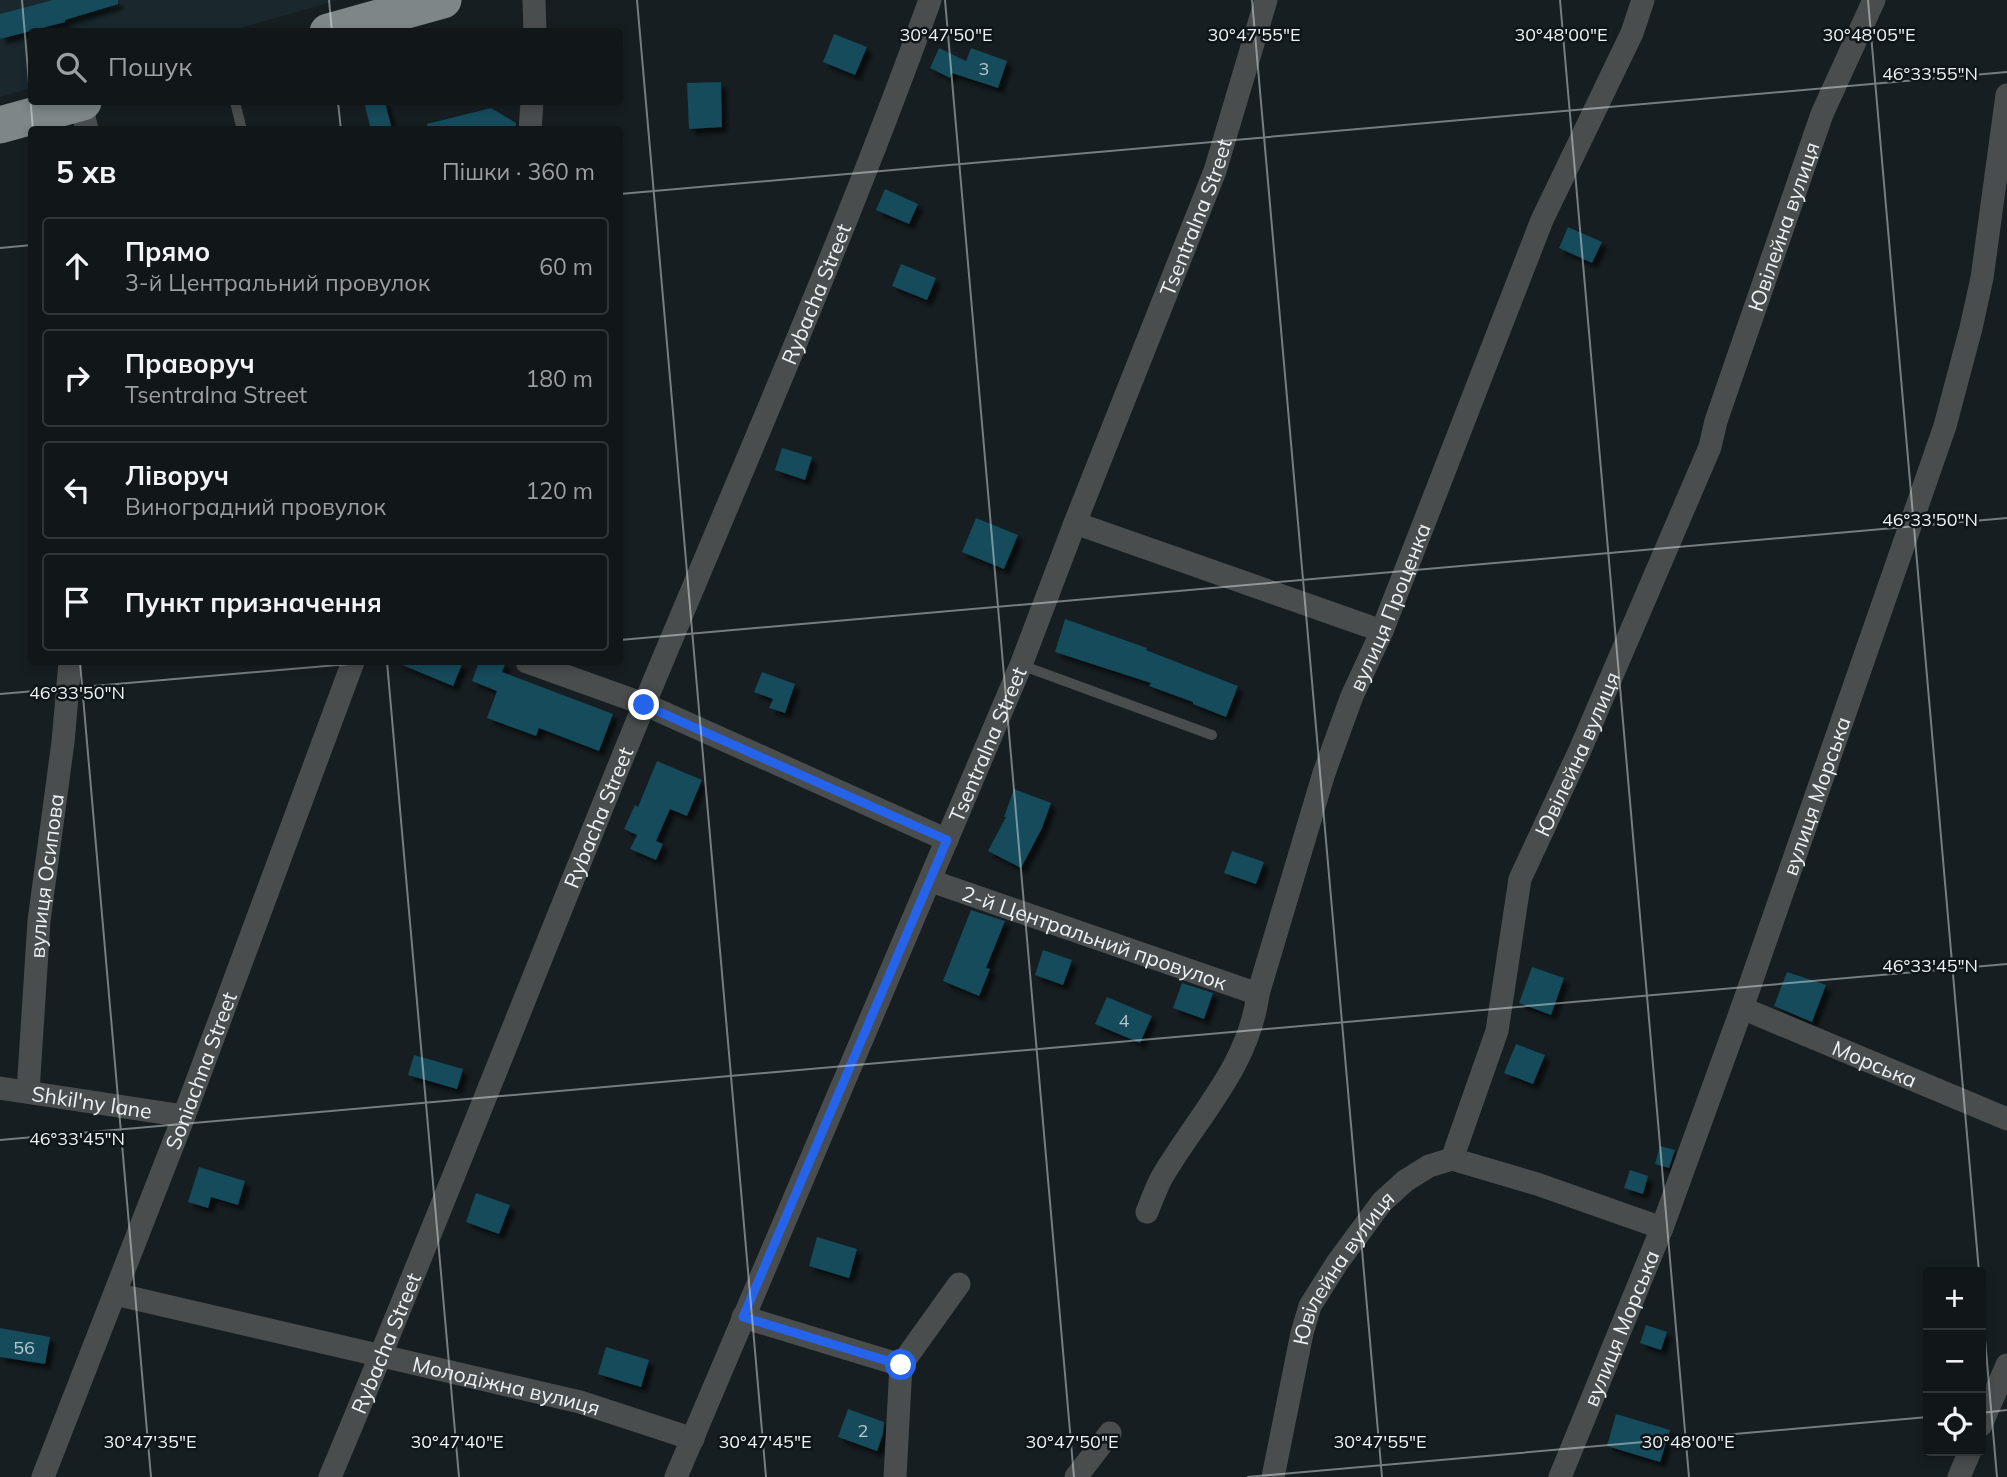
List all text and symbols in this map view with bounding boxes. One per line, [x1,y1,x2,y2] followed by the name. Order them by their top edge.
[899,23,993,46] text: 30°47'50"E
[1207,23,1301,46] text: 30°47'55"E
[1514,23,1608,46] text: 30°48'00"E
[1822,23,1916,46] text: 30°48'05"E
[28,28,623,105] search box
[52,48,90,86] icon: search
[108,50,192,83] text: Пошук
[979,57,989,80] house number: 3
[1882,62,1978,85] text: 46°33'55"N
[1154,136,1237,300] street label: Tsentralna Street
[1742,138,1824,315] street label: Ювілейна вулиця
[56,153,116,191] text: 5 хв
[442,157,595,186] text: Пішки · 360 m
[775,220,856,368] street label: Rybacha Street
[125,235,210,268] text: Прямо
[58,247,96,285] icon: ahead
[539,252,593,281] text: 60 m
[125,268,430,297] text: 3-й Центральний провулок
[125,347,255,380] text: Праворуч
[58,359,96,397] icon: right
[525,364,593,393] text: 180 m
[125,380,307,409] text: Tsentralna Street
[125,459,229,492] text: Ліворуч
[58,471,96,509] icon: left
[525,476,593,505] text: 120 m
[125,492,386,521] text: Виноградний провулок
[1882,508,1978,531] text: 46°33'50"N
[1343,519,1436,695] street label: вулиця Проценка
[58,583,96,621] icon: arrive
[125,586,382,619] text: Пункт призначення
[943,663,1032,826] street label: Tsentralna Street
[1529,668,1625,840] street label: Ювілейна вулиця
[29,681,125,704] text: 46°33'50"N
[628,689,659,720] route end
[1776,713,1856,879] street label: вулиця Морська
[558,743,638,892] street label: Rybacha Street
[24,792,69,959] street label: вулиця Осипова
[959,880,1231,996] street label: 2-й Центральний провулок
[1882,954,1978,977] text: 46°33'45"N
[159,988,242,1153] street label: Soniachna Street
[1119,1009,1130,1032] house number: 4
[1829,1034,1921,1093] street label: Морська
[30,1080,154,1124] street label: Shkil'ny lane
[29,1127,125,1150] text: 46°33'45"N
[1287,1185,1399,1347] street label: Ювілейна вулиця
[1577,1246,1665,1410] street label: вулиця Морська
[1923,1267,1986,1456] map controls
[1923,1267,1986,1330] button: +
[345,1269,426,1417] street label: Rybacha Street
[1923,1330,1986,1393] button: −
[13,1336,35,1359] house number: 56
[885,1349,916,1380] route start
[410,1351,604,1421] street label: Молодіжна вулиця
[1923,1393,1986,1456] button: locate
[858,1419,868,1442] house number: 2
[103,1430,197,1453] text: 30°47'35"E
[410,1430,504,1453] text: 30°47'40"E
[718,1430,812,1453] text: 30°47'45"E
[1025,1430,1119,1453] text: 30°47'50"E
[1333,1430,1427,1453] text: 30°47'55"E
[1641,1430,1735,1453] text: 30°48'00"E

